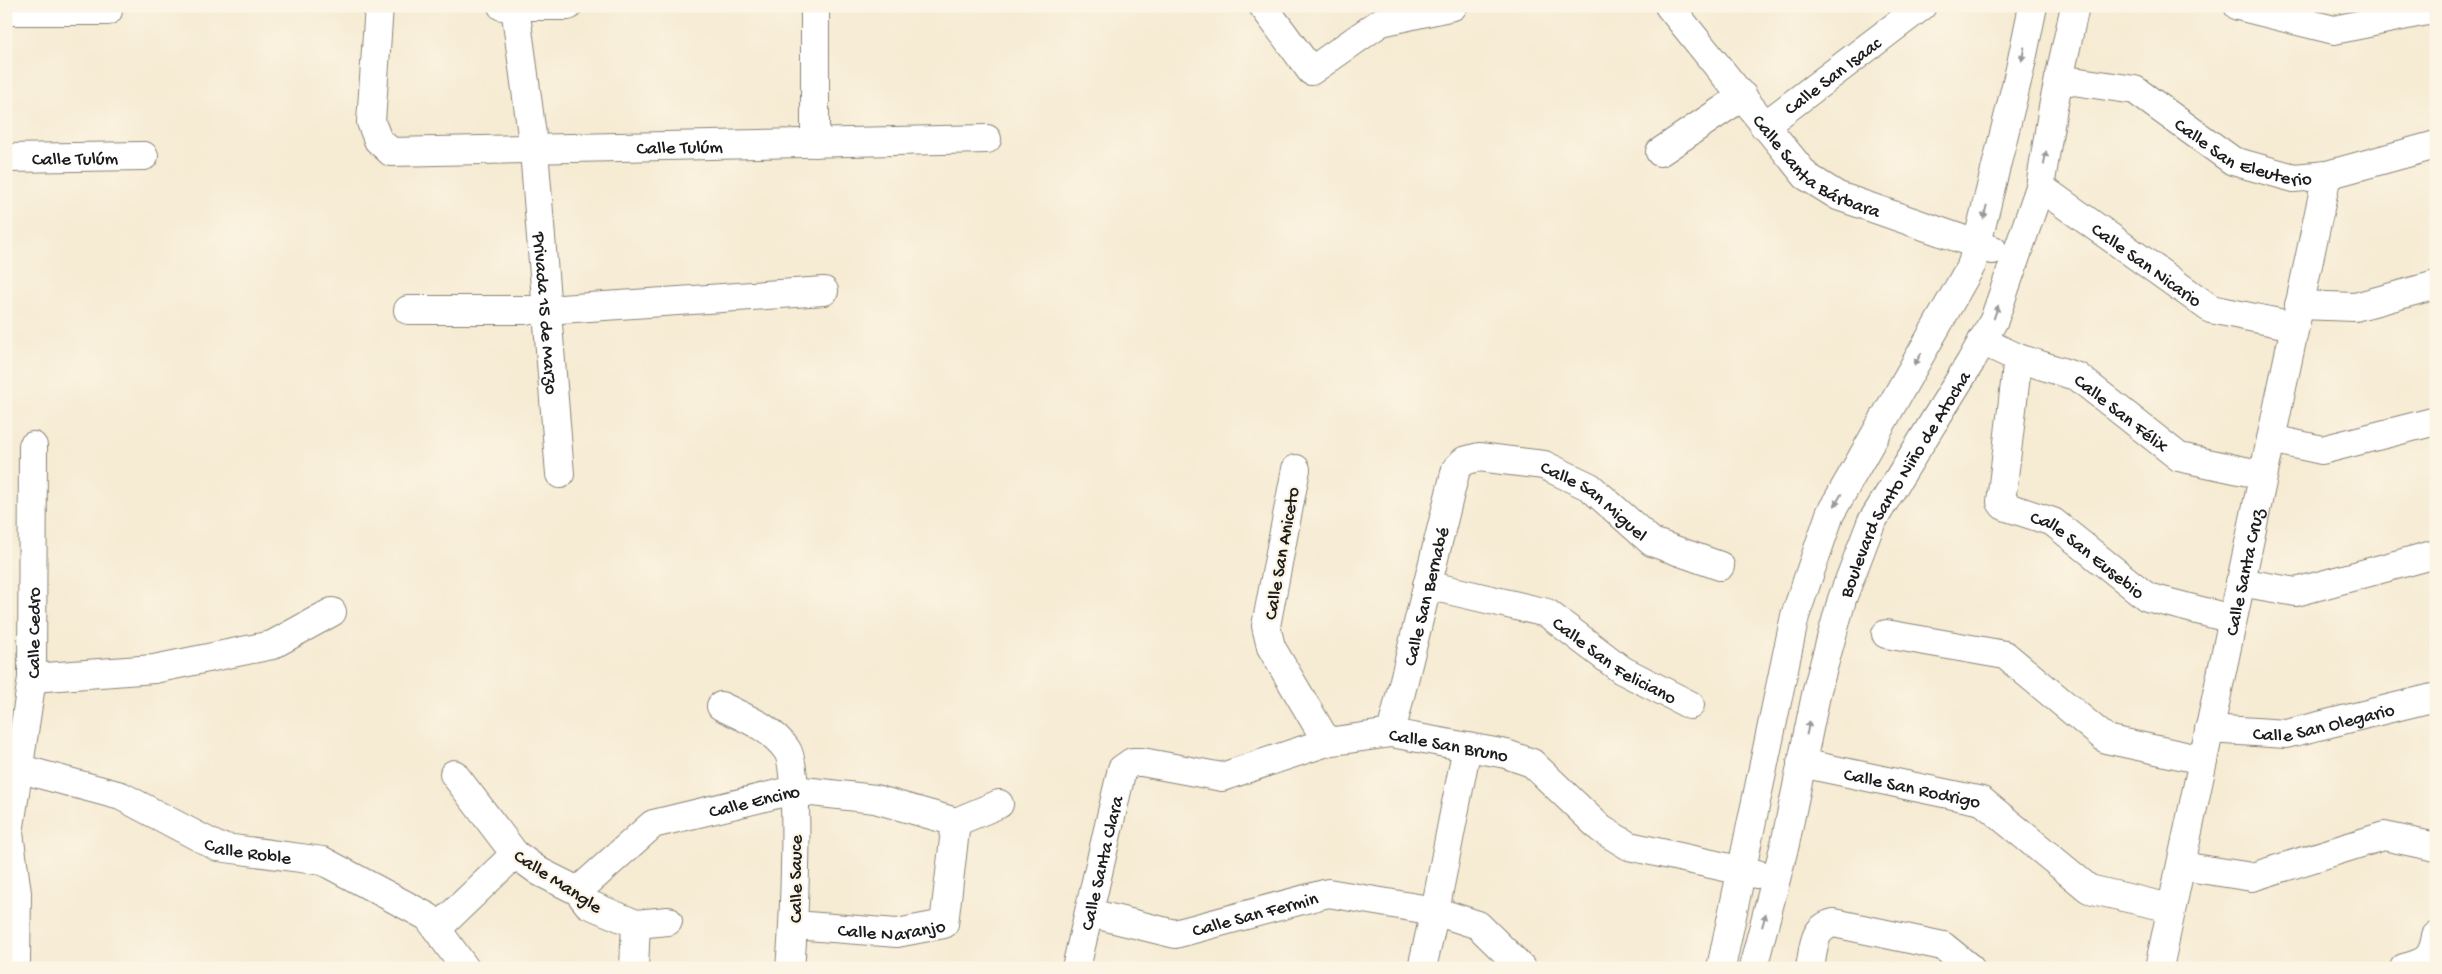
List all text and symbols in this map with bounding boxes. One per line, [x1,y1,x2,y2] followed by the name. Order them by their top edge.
[1781,33,1887,122] street label: Calle San Isaac
[2019,46,2027,62] one-way arrow
[1746,111,1884,225] street label: Calle Santa Bárbara
[2169,114,2313,193] street label: Calle San Eleuterio
[636,137,724,162] street label: Calle Tulúm
[32,148,119,173] street label: Calle Tulúm
[2041,149,2049,165] one-way arrow
[1981,204,1989,219] one-way arrow
[2086,219,2205,314] street label: Calle San Nicario
[526,230,562,396] street label: Privada 15 de Marzo
[1993,305,2000,320] one-way arrow
[1914,351,1922,366] one-way arrow
[1835,366,1978,602] street label: Boulevard Santo Niño de Atocha
[2068,370,2172,459] street label: Calle San Félix
[1536,457,1651,548] street label: Calle San Miguel
[1260,485,1306,622] street label: Calle San Aniceto
[1834,494,1843,507] one-way arrow
[2222,506,2271,638] street label: Calle Santa Cruz
[2027,507,2148,606] street label: Calle San Eusebio
[1400,525,1456,669] street label: Calle San Bernabé
[24,587,47,679] street label: Calle Cedro
[1546,613,1680,711] street label: Calle San Feliciano
[2252,700,2397,750] street label: Calle San Olegario
[1805,719,1813,735] one-way arrow
[1387,725,1510,769] street label: Calle San Bruno
[1841,764,1982,815] street label: Calle San Rodrigo
[707,782,801,825] street label: Calle Encino
[1077,793,1131,933] street label: Calle Santa Clara
[199,834,293,872] street label: Calle Roble
[786,835,809,923] street label: Calle Sauce
[508,846,606,920] street label: Calle Mangle
[1190,888,1321,944] street label: Calle San Fermin
[1760,913,1768,928] one-way arrow
[837,916,948,948] street label: Calle Naranjo

